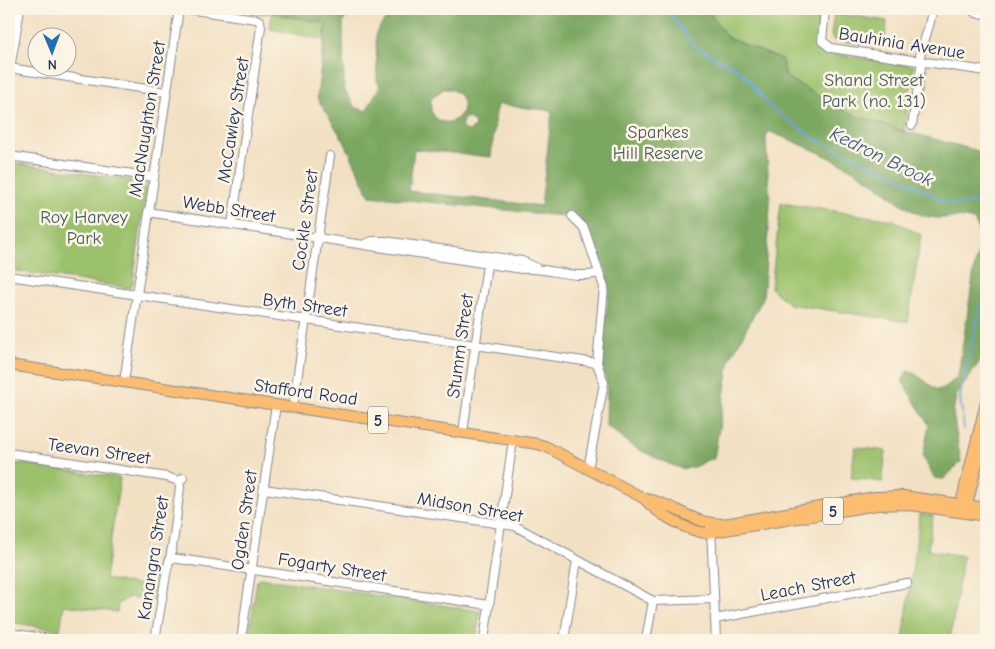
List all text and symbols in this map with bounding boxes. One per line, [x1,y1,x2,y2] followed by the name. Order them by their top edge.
[837,23,967,64] street label: Bauhinia Avenue
[28,28,78,78] north arrow
[125,39,170,199] street label: MacNaughton Street
[213,55,254,184] street label: McCawley Street
[48,56,57,73] text: N
[822,70,926,112] park label: Shand Street Park (no. 131)
[613,122,703,164] park label: Sparkes Hill Reserve
[826,122,938,192] water label: Kedron Brook
[288,167,323,272] street label: Cockle Street
[181,192,278,227] street label: Webb Street
[40,207,129,249] park label: Roy Harvey Park
[261,289,349,322] street label: Byth Street
[443,292,478,400] street label: Stumm Street
[253,375,359,410] street label: Stafford Road
[368,406,388,434] road number: 5
[46,434,152,469] street label: Teevan Street
[227,468,262,571] street label: Ogden Street
[416,488,525,527] street label: Midson Street
[133,494,174,622] street label: Kanangra Street
[823,498,843,524] road number: 5
[276,549,388,587] street label: Fogarty Street
[759,567,858,606] street label: Leach Street

